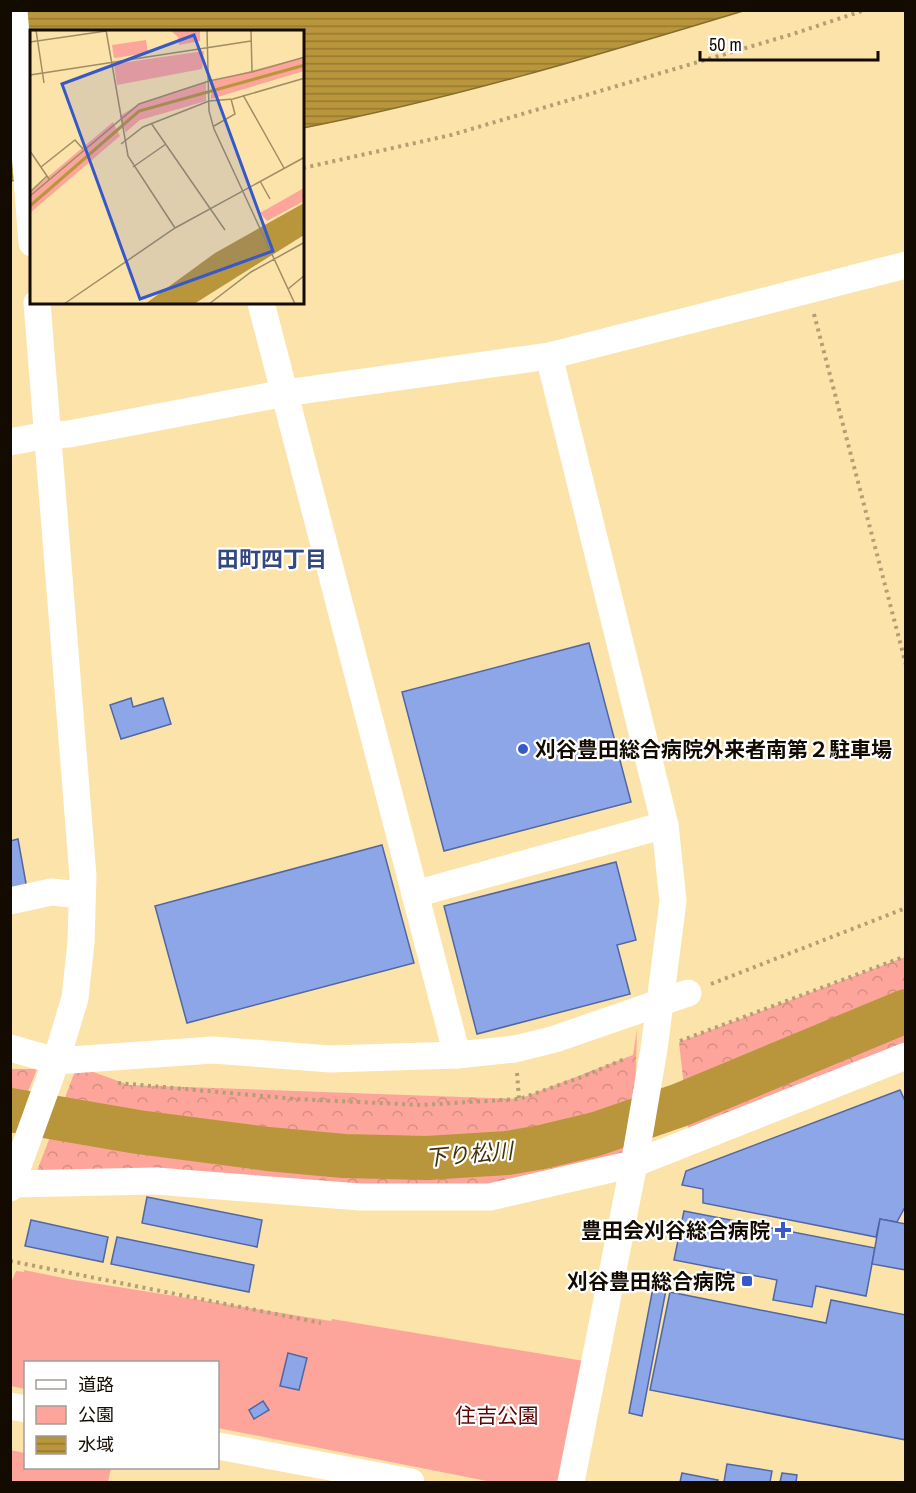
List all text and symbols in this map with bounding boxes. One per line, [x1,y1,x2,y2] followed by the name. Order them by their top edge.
[700,24,878,62] scale bar
[30,30,304,304] inset map
[709,32,742,57] text: 50 m
[217,544,327,574] district label: 田町四丁目
[535,735,892,764] place label: 刈谷豊田総合病院外来者南第２駐車場
[516,742,530,756] marker: 刈谷豊田総合病院外来者南第２駐車場
[424,1135,516,1173] water label: 下り松川
[581,1216,770,1245] place label: 豊田会刈谷総合病院
[774,1221,792,1239] marker: 豊田会刈谷総合病院
[567,1267,735,1296] place label: 刈谷豊田総合病院
[740,1274,754,1288] marker: 刈谷豊田総合病院
[24,1361,219,1469] legend
[78,1372,114,1397] text: 道路
[455,1401,539,1430] park label: 住吉公園
[78,1402,114,1427] text: 公園
[78,1432,114,1457] text: 水域

